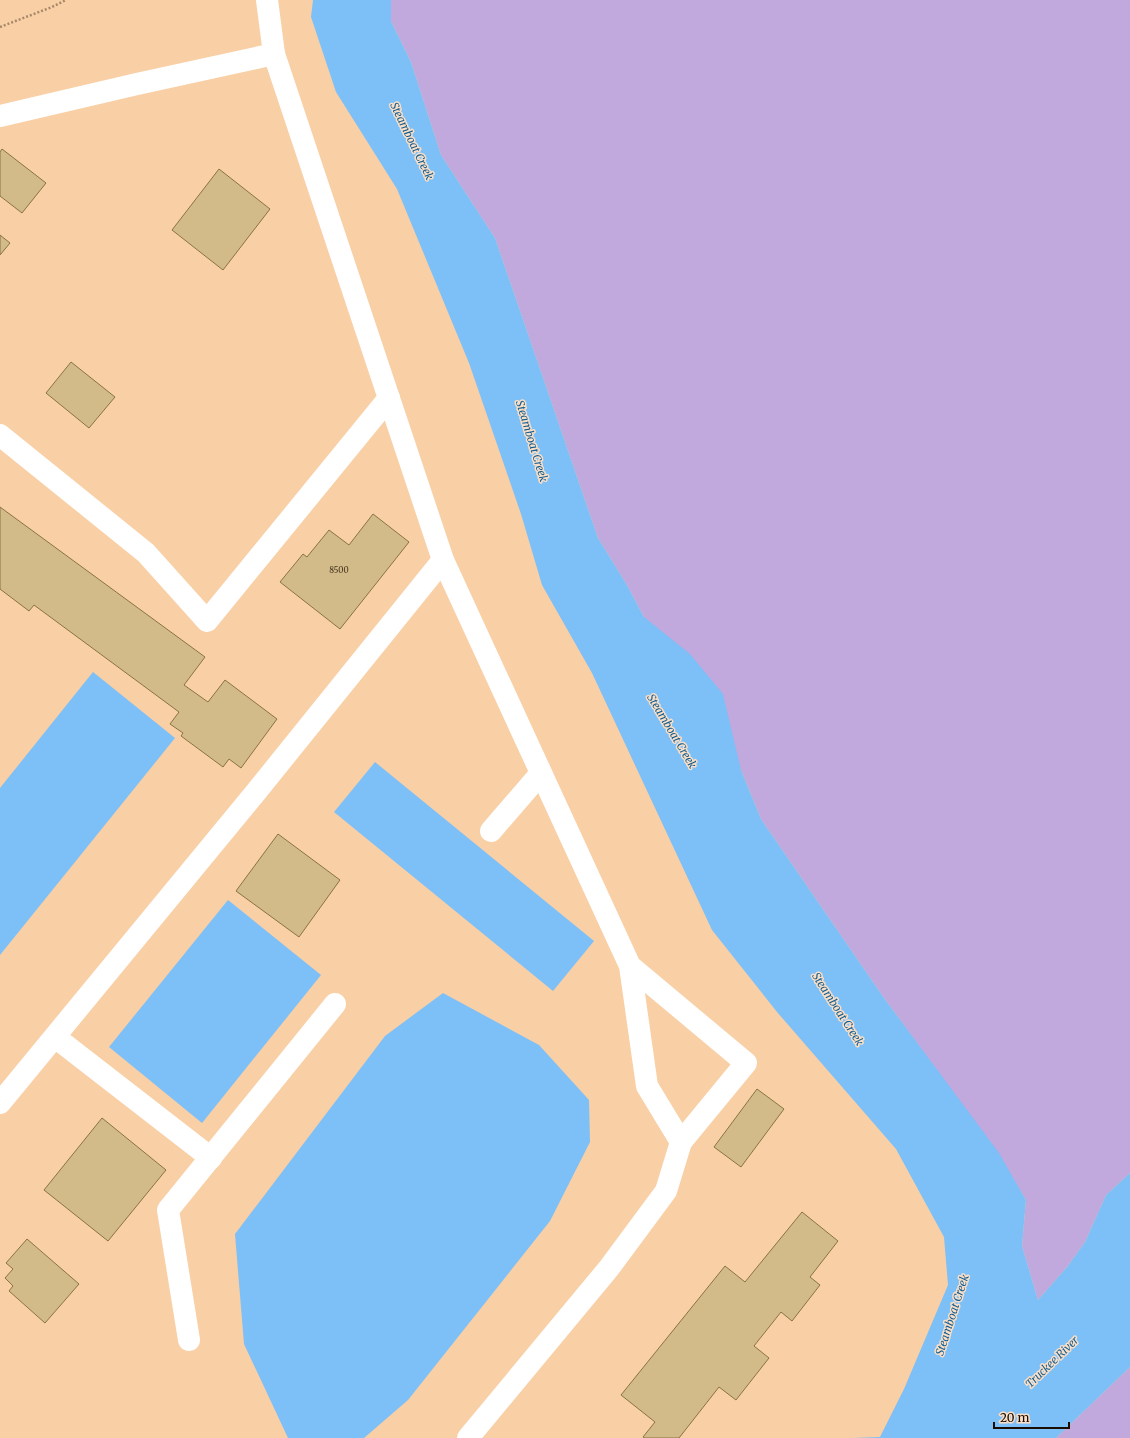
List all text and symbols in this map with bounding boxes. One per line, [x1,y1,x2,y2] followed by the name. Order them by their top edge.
[387,100,437,182] water label: Steamboat Creek
[513,399,551,483] water label: Steamboat Creek
[329,565,349,575] house number: 8500
[644,691,700,771] water label: Steamboat Creek
[809,970,867,1048] water label: Steamboat Creek
[932,1273,972,1357] water label: Steamboat Creek
[1023,1333,1082,1391] water label: Truckee River
[994,1404,1069,1430] scale bar
[1000,1410,1029,1425] text: 20 m

